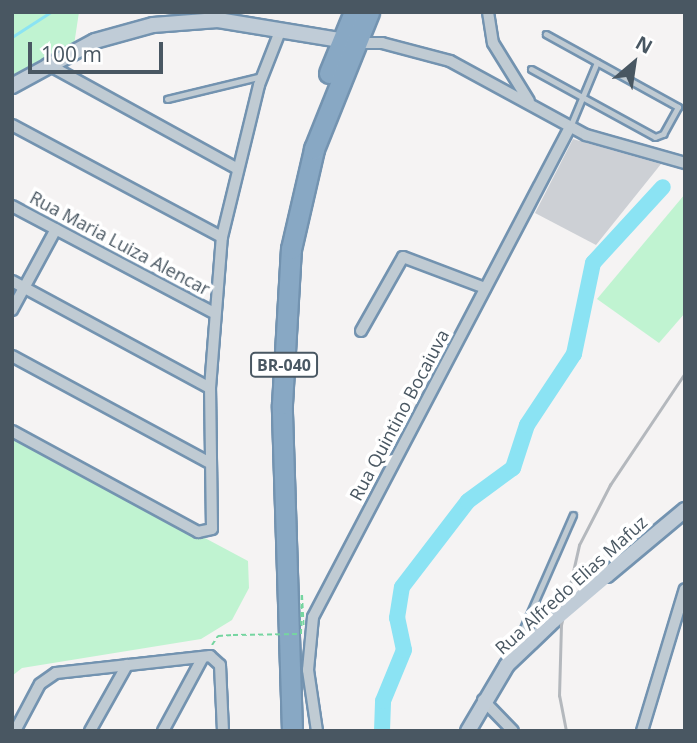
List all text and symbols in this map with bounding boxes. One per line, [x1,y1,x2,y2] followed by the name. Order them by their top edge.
[32,28,166,72] scale bar
[599,28,669,98] north arrow
[631,30,657,60] text: N
[41,40,102,68] text: 100 m
[26,186,214,300] street label: Rua Maria Luiza Alencar
[345,326,453,504] street label: Rua Quintino Bocaiuva
[249,352,319,378] road number: BR-040
[491,511,651,659] street label: Rua Alfredo Elias Mafuz

